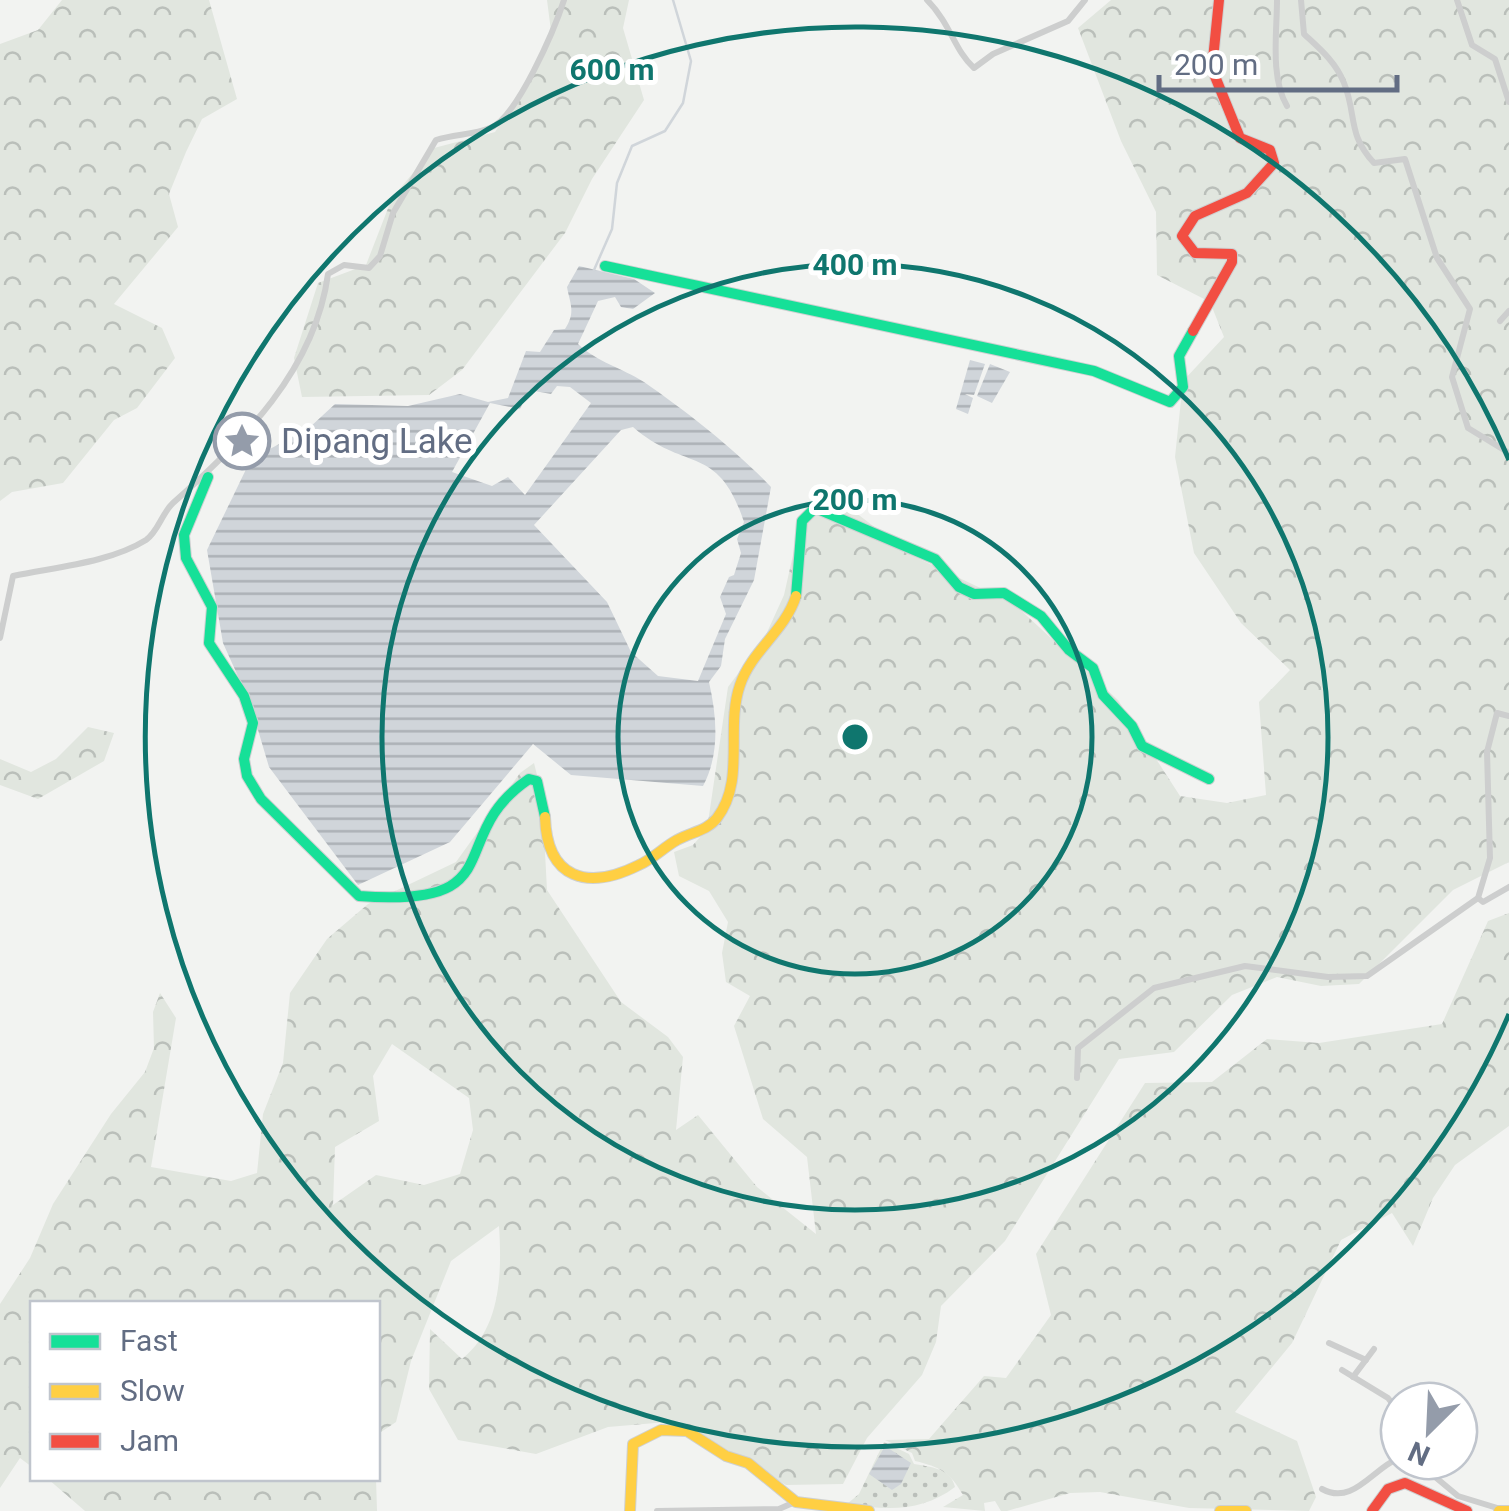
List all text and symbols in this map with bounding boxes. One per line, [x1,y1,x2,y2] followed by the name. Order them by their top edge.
[1159,30,1396,92] scale bar
[1174,47,1258,82] text: 200 m
[569,52,655,87] text: 600 m
[812,247,898,282] text: 400 m
[212,411,272,471] place icon: Dipang Lake
[281,421,473,462] place label: Dipang Lake
[812,482,898,517] text: 200 m
[837,719,873,755] centre of rings
[30,1301,380,1481] legend
[120,1323,178,1358] text: Fast
[120,1373,185,1408] text: Slow
[1379,1381,1479,1481] north arrow
[120,1423,179,1458] text: Jam
[1403,1434,1435,1472] text: N

